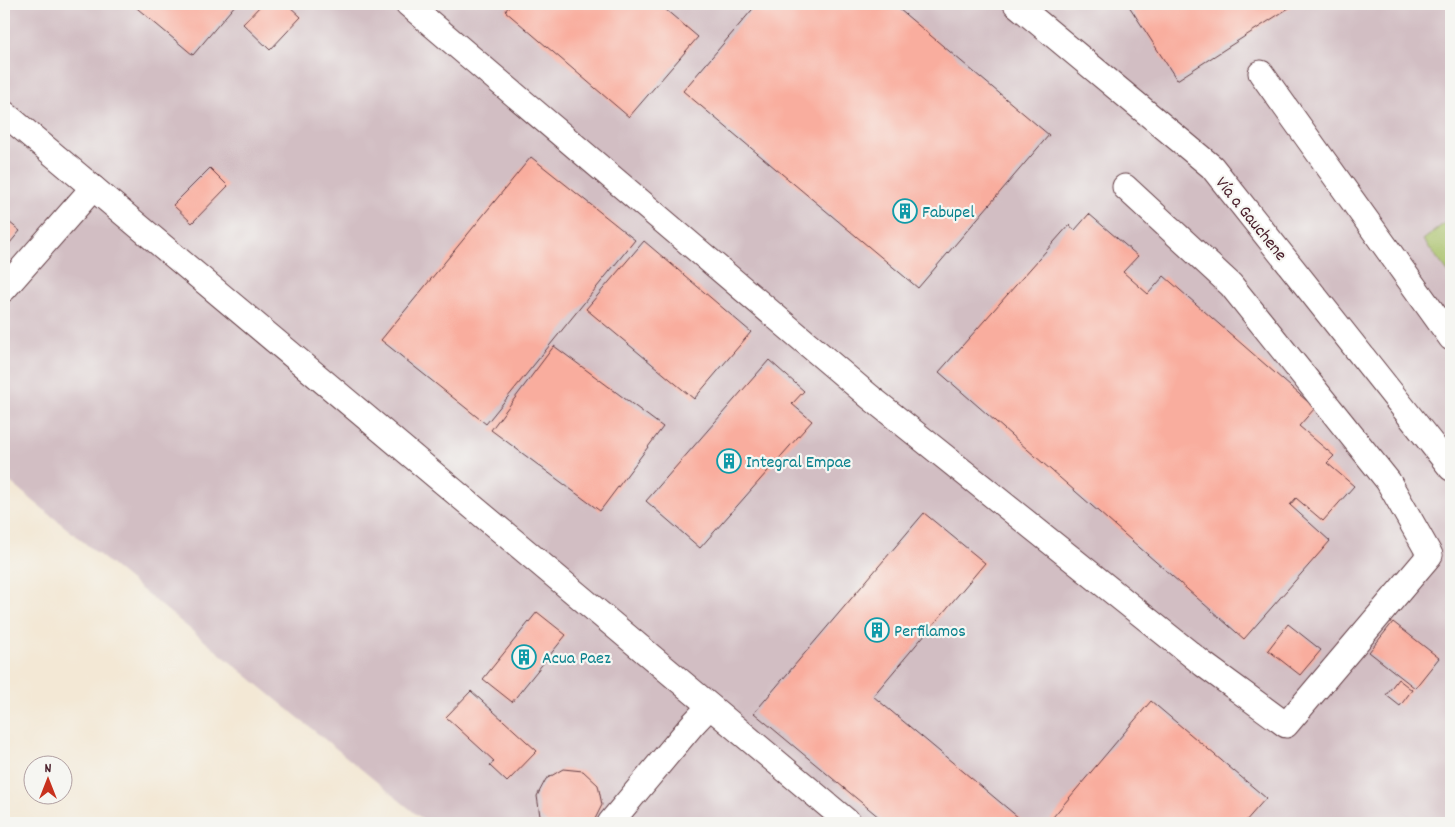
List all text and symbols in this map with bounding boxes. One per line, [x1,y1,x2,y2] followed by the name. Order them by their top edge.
[1208,172,1292,267] street label: Vía a Gauchene
[892,198,918,224] building icon: Fabupel
[922,201,975,226] place label: Fabupel
[716,448,742,474] building icon: Integral Empae
[746,451,851,476] place label: Integral Empae
[864,617,890,643] building icon: Perfilamos
[894,620,966,645] place label: Perfilamos
[511,644,537,670] building icon: Acua Paez
[542,647,611,672] place label: Acua Paez
[22,754,72,804] north arrow
[45,759,52,779] text: N

